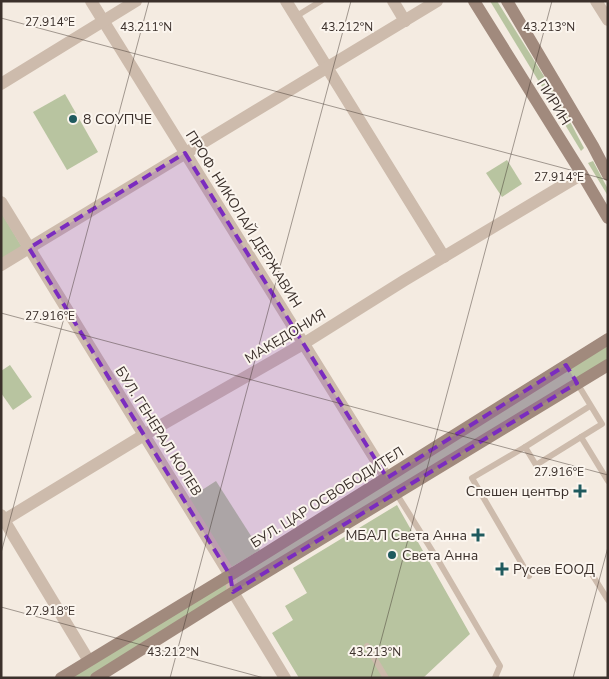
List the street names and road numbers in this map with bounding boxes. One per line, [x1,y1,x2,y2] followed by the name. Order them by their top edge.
[532,76,575,129] street label: ПИРИН
[181,127,306,312] street label: ПРОФ. НИКОЛАЙ ДЕРЖАВИН
[241,305,329,368] street label: МАКЕДОНИЯ
[111,363,206,500] street label: БУЛ. ГЕНЕРАЛ КОЛЕВ
[247,442,408,552] street label: БУЛ. ЦАР ОСВОБОДИТЕЛ

